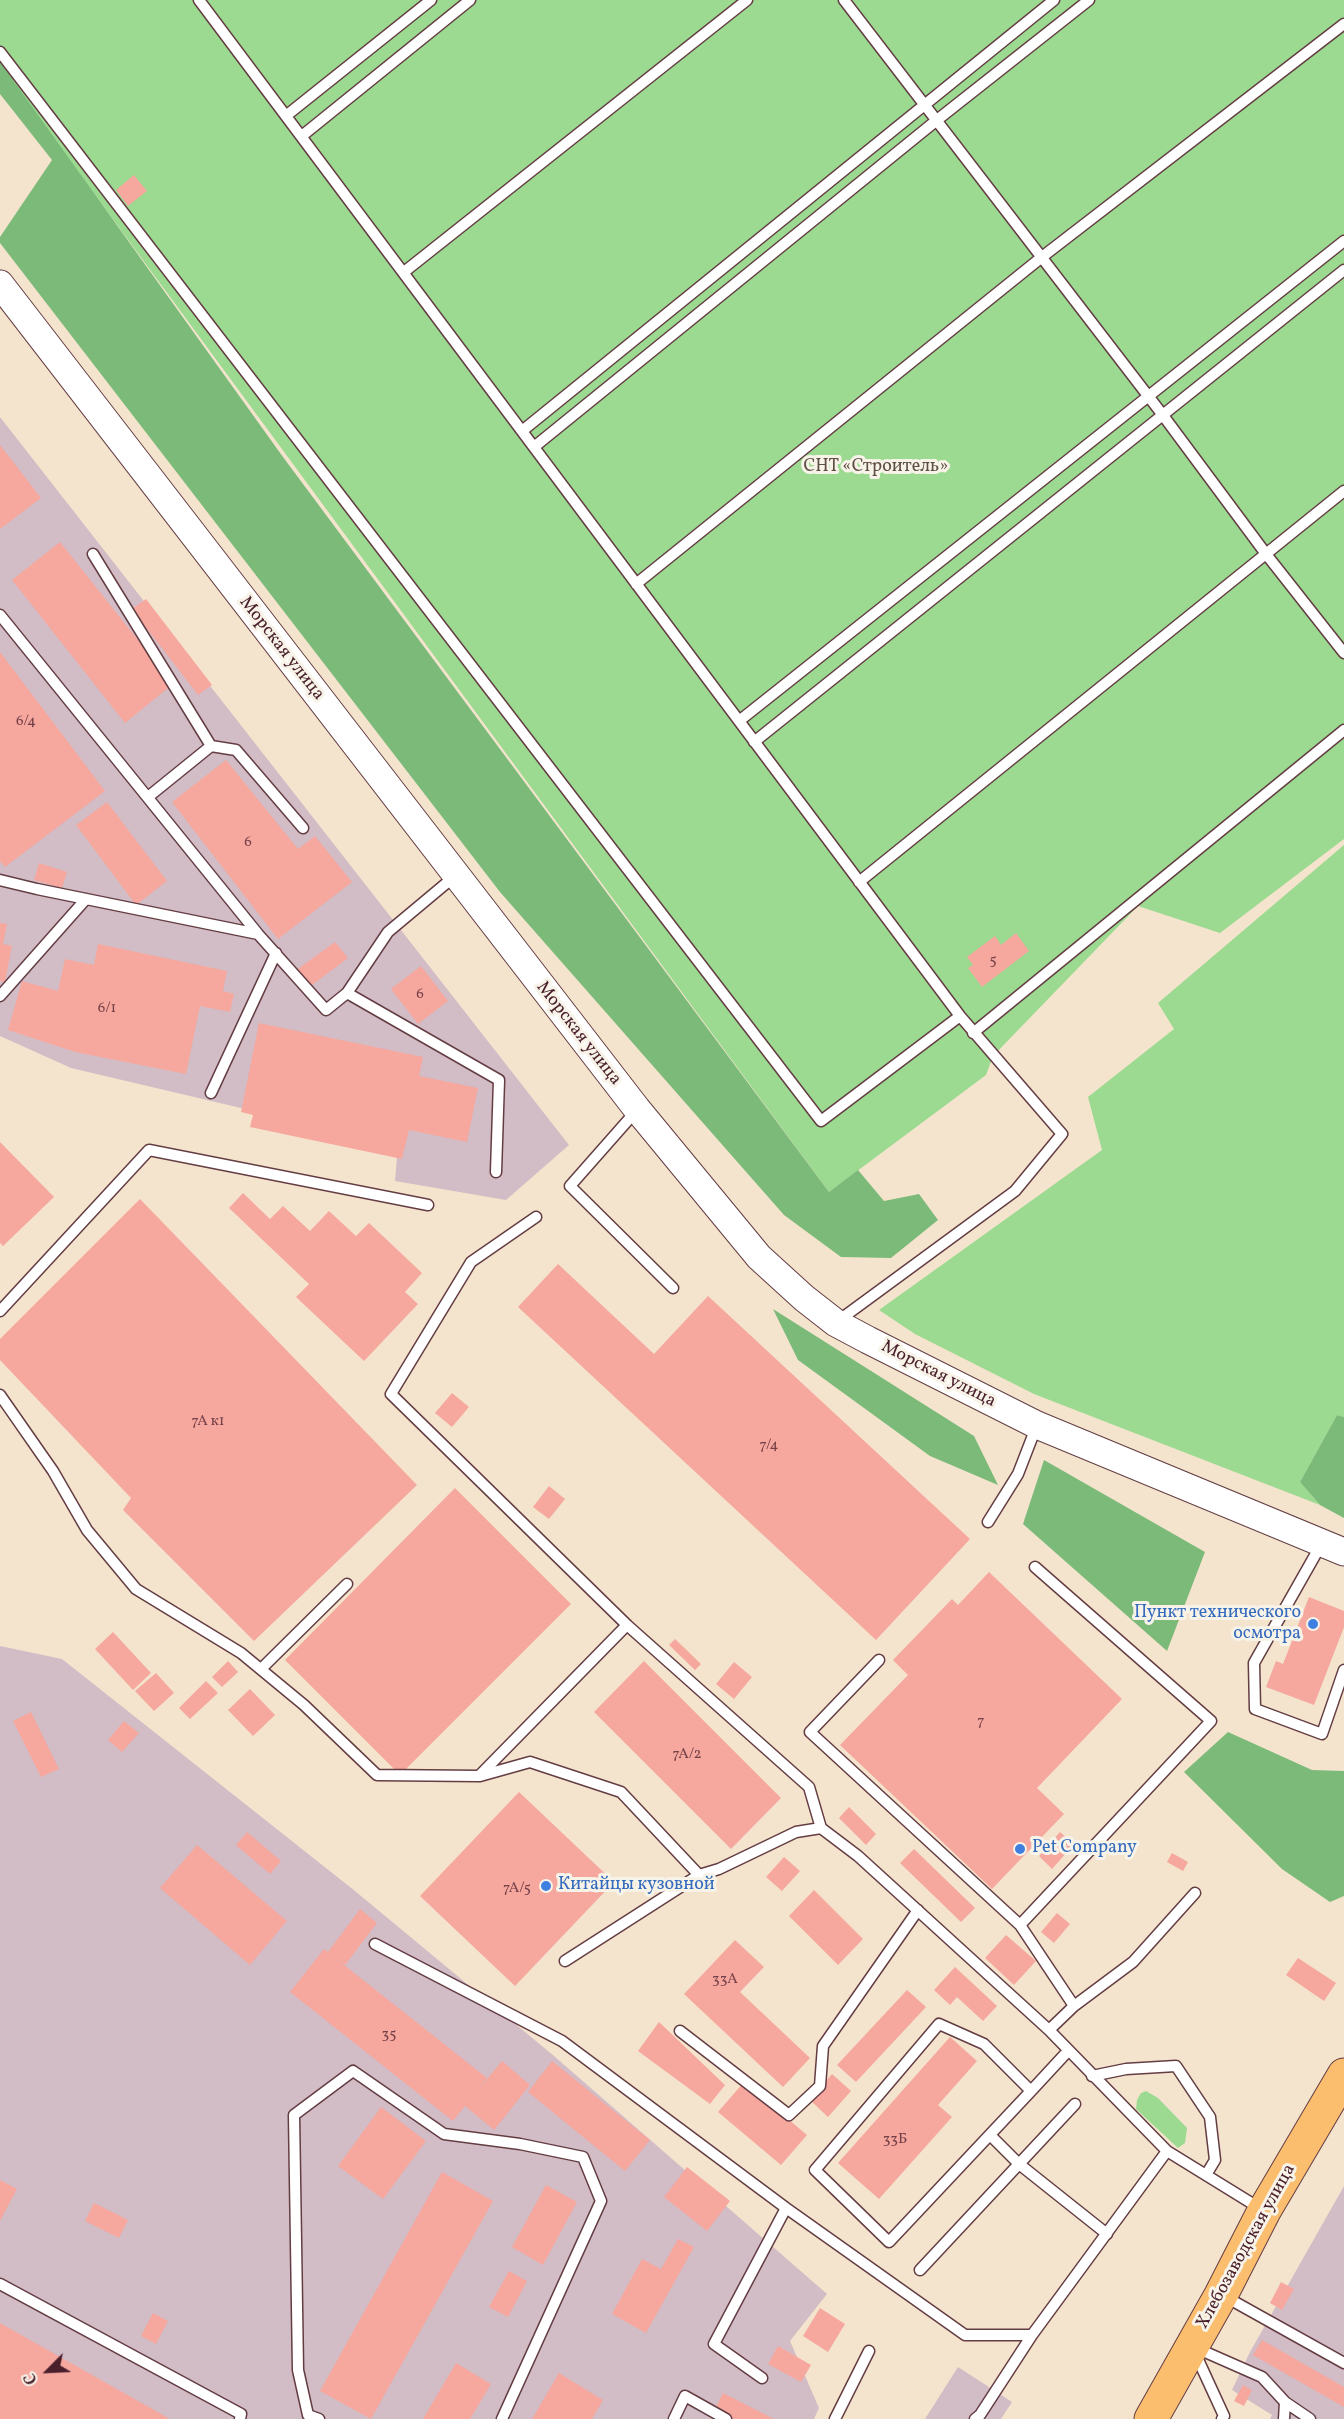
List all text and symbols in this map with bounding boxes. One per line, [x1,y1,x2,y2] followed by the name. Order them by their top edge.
[804,457,948,479] park label: СНТ «Строитель»
[234,593,328,705] street label: Морская улица
[16,713,36,731] house number: 6/4
[244,834,252,852] house number: 6
[989,952,997,970] house number: 5
[531,978,625,1090] street label: Морская улица
[416,986,424,1004] house number: 6
[98,1000,116,1018] house number: 6/1
[877,1337,999,1413] street label: Морская улица
[191,1413,225,1431] house number: 7А к1
[759,1437,779,1455] house number: 7/4
[1134,1603,1301,1646] place label: Пункт технического осмотра
[1306,1617,1320,1631] marker: Пункт технического осмотра
[977,1713,985,1731] house number: 7
[672,1746,702,1764] house number: 7А/2
[1032,1838,1137,1860] place label: Pet Company
[1013,1842,1027,1856] marker: Pet Company
[558,1875,715,1897] place label: Китайцы кузовной
[539,1879,553,1893] marker: Китайцы кузовной
[503,1880,531,1898] house number: 7А/5
[712,1971,738,1989] house number: 33А
[382,2026,396,2044] house number: 35
[883,2131,907,2149] house number: 33Б
[1193,2161,1301,2333] street label: Хлебозаводская улица
[18,2341,78,2401] north arrow
[19,2369,44,2388] text: С

